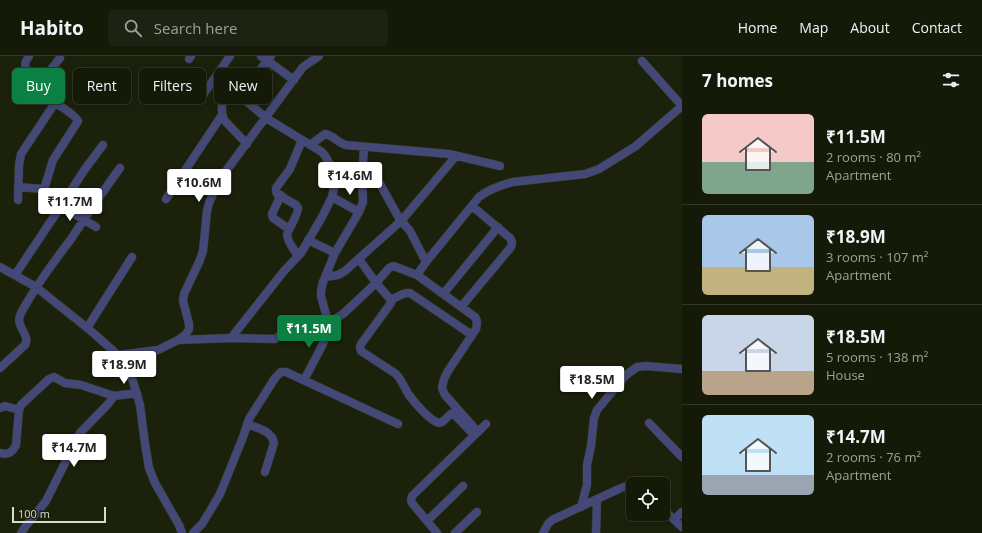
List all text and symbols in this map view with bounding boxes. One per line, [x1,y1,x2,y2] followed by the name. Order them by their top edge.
[108,10,388,46] search box
[20,15,84,41] text: Habito
[122,17,144,39] icon: search
[154,18,237,38] text: Search here
[738,18,777,37] text: Home
[799,18,828,37] text: Map
[850,18,890,37] text: About
[912,18,962,37] text: Contact
[12,68,65,104] chip: Buy
[73,68,131,104] chip: Rent
[139,68,206,104] chip: Filters
[214,68,272,104] chip: New
[702,69,773,92] text: 7 homes
[940,69,962,91] icon: filters
[826,125,886,148] text: ₹11.5M
[734,130,782,178] icon: home
[826,148,921,166] text: 2 rooms · 80 m²
[317,162,383,196] pin: ₹14.6M
[327,166,373,184] text: ₹14.6M
[826,166,891,184] text: Apartment
[166,169,232,203] pin: ₹10.6M
[176,173,222,191] text: ₹10.6M
[37,188,103,222] pin: ₹11.7M
[47,192,93,210] text: ₹11.7M
[826,225,886,248] text: ₹18.9M
[734,231,782,279] icon: home
[826,248,928,266] text: 3 rooms · 107 m²
[826,266,891,284] text: Apartment
[276,315,342,349] pin: ₹11.5M
[286,319,332,337] text: ₹11.5M
[826,325,886,348] text: ₹18.5M
[734,331,782,379] icon: home
[826,348,928,366] text: 5 rooms · 138 m²
[91,351,157,385] pin: ₹18.9M
[101,355,147,373] text: ₹18.9M
[559,366,625,400] pin: ₹18.5M
[826,366,865,384] text: House
[569,370,615,388] text: ₹18.5M
[826,425,886,448] text: ₹14.7M
[734,431,782,479] icon: home
[41,434,107,468] pin: ₹14.7M
[51,438,97,456] text: ₹14.7M
[826,448,921,466] text: 2 rooms · 76 m²
[826,466,891,484] text: Apartment
[626,477,670,521] map controls
[626,477,670,521] button: locate
[12,505,106,524] scale bar
[18,506,50,521] text: 100 m

